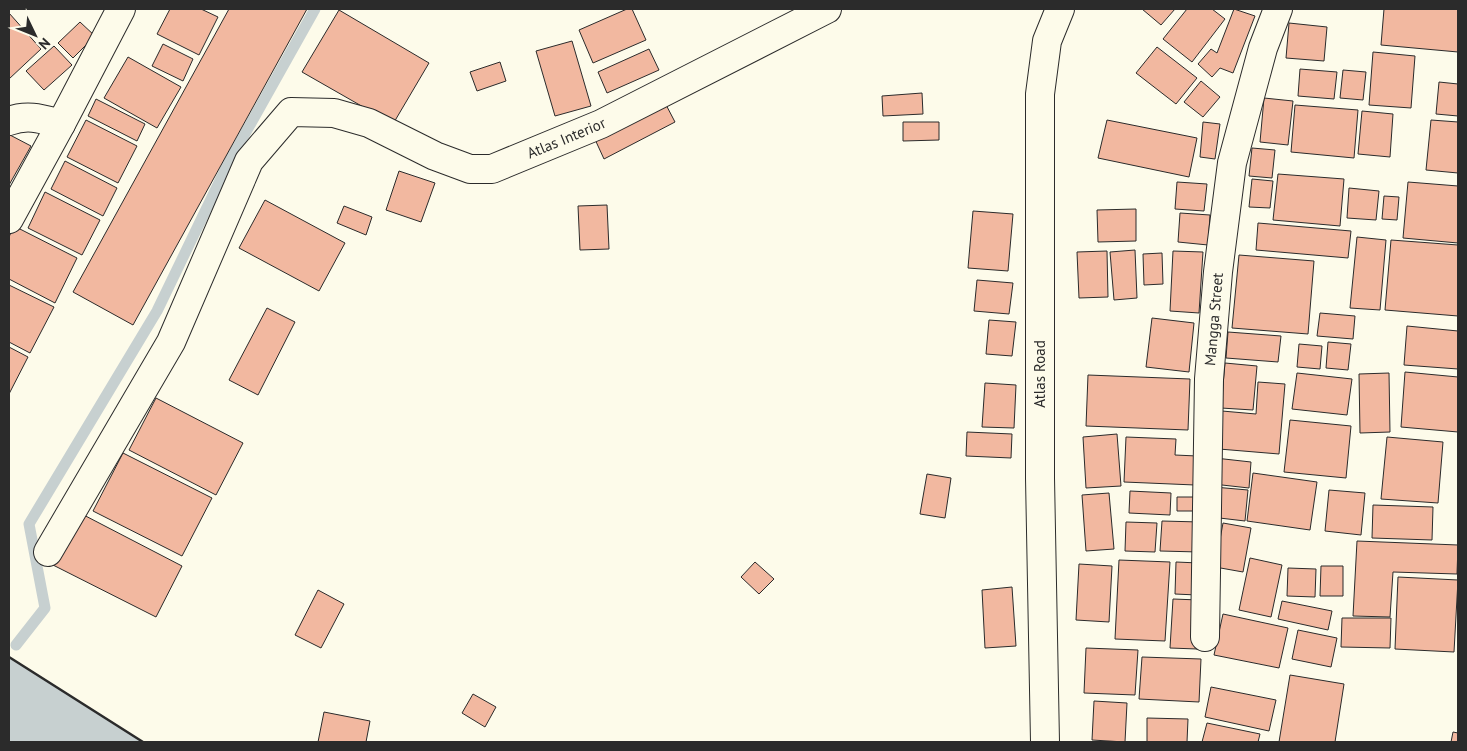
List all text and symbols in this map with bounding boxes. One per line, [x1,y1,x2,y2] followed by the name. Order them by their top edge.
[10,10,60,60] north arrow
[35,34,54,53] text: N
[524,113,609,163] street label: Atlas Interior
[1200,272,1227,367] street label: Mangga Street
[1030,340,1049,408] street label: Atlas Road

